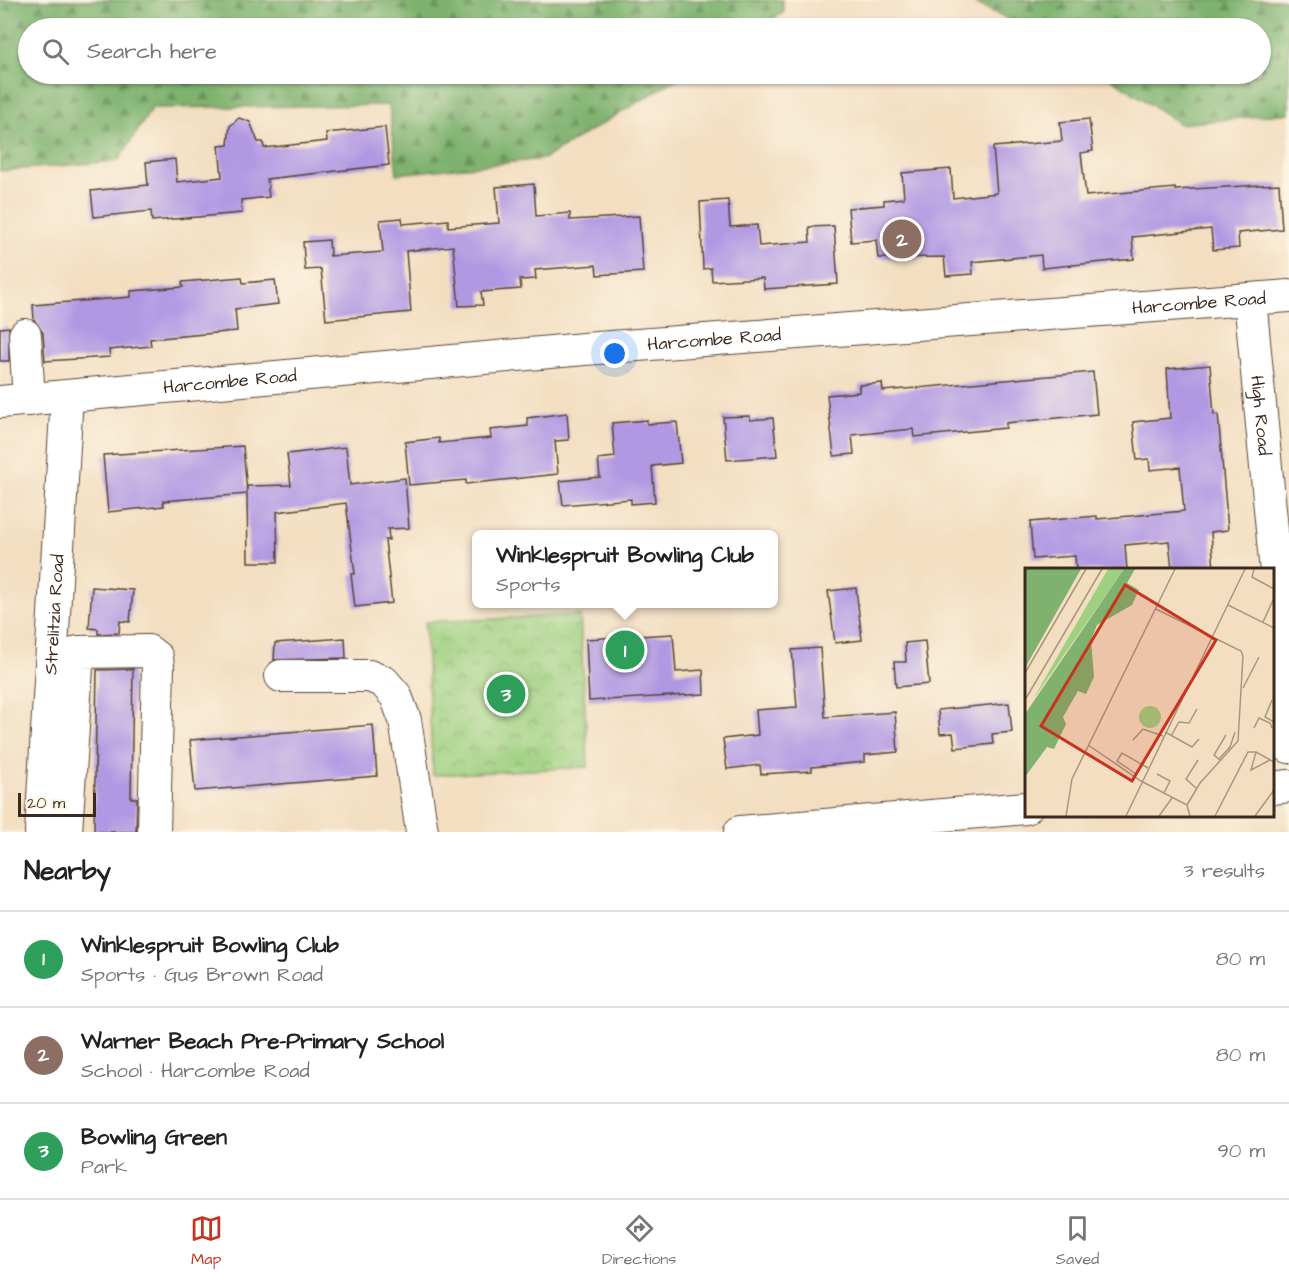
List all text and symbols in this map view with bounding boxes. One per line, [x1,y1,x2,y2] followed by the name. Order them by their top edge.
[18,18,1271,84] search box
[39,35,72,68] icon: search
[87,36,217,67] text: Search here
[882,216,922,262] pin: 2
[1131,286,1267,321] street label: Harcombe Road
[647,322,782,357] street label: Harcombe Road
[600,339,629,368] your location
[162,363,298,400] street label: Harcombe Road
[1244,374,1277,457] street label: High Road
[472,530,778,608] popup
[496,540,754,571] text: Winklespruit Bowling Club
[38,553,71,675] street label: Strelitzia Road
[1025,568,1274,817] inset map
[496,571,560,599] text: Sports
[606,628,644,672] pin: 1
[486,672,526,716] pin: 3
[18,790,96,818] scale bar
[27,792,65,814] text: 20 m
[24,853,111,889] text: Nearby
[1183,857,1265,885] text: 3 results
[81,930,339,961] text: Winklespruit Bowling Club
[42,945,45,973] text: 1
[1216,945,1265,973] text: 80 m
[81,961,323,989] text: Sports · Gus Brown Road
[81,1026,444,1057] text: Warner Beach Pre-Primary School
[38,1041,49,1069] text: 2
[1216,1041,1265,1069] text: 80 m
[81,1057,310,1085] text: School · Harcombe Road
[81,1122,227,1153] text: Bowling Green
[38,1137,49,1165] text: 3
[1217,1137,1265,1165] text: 90 m
[81,1153,127,1181] text: Park
[190,1212,223,1270] tab: Map
[602,1212,676,1270] tab: Directions
[1056,1212,1099,1270] tab: Saved

